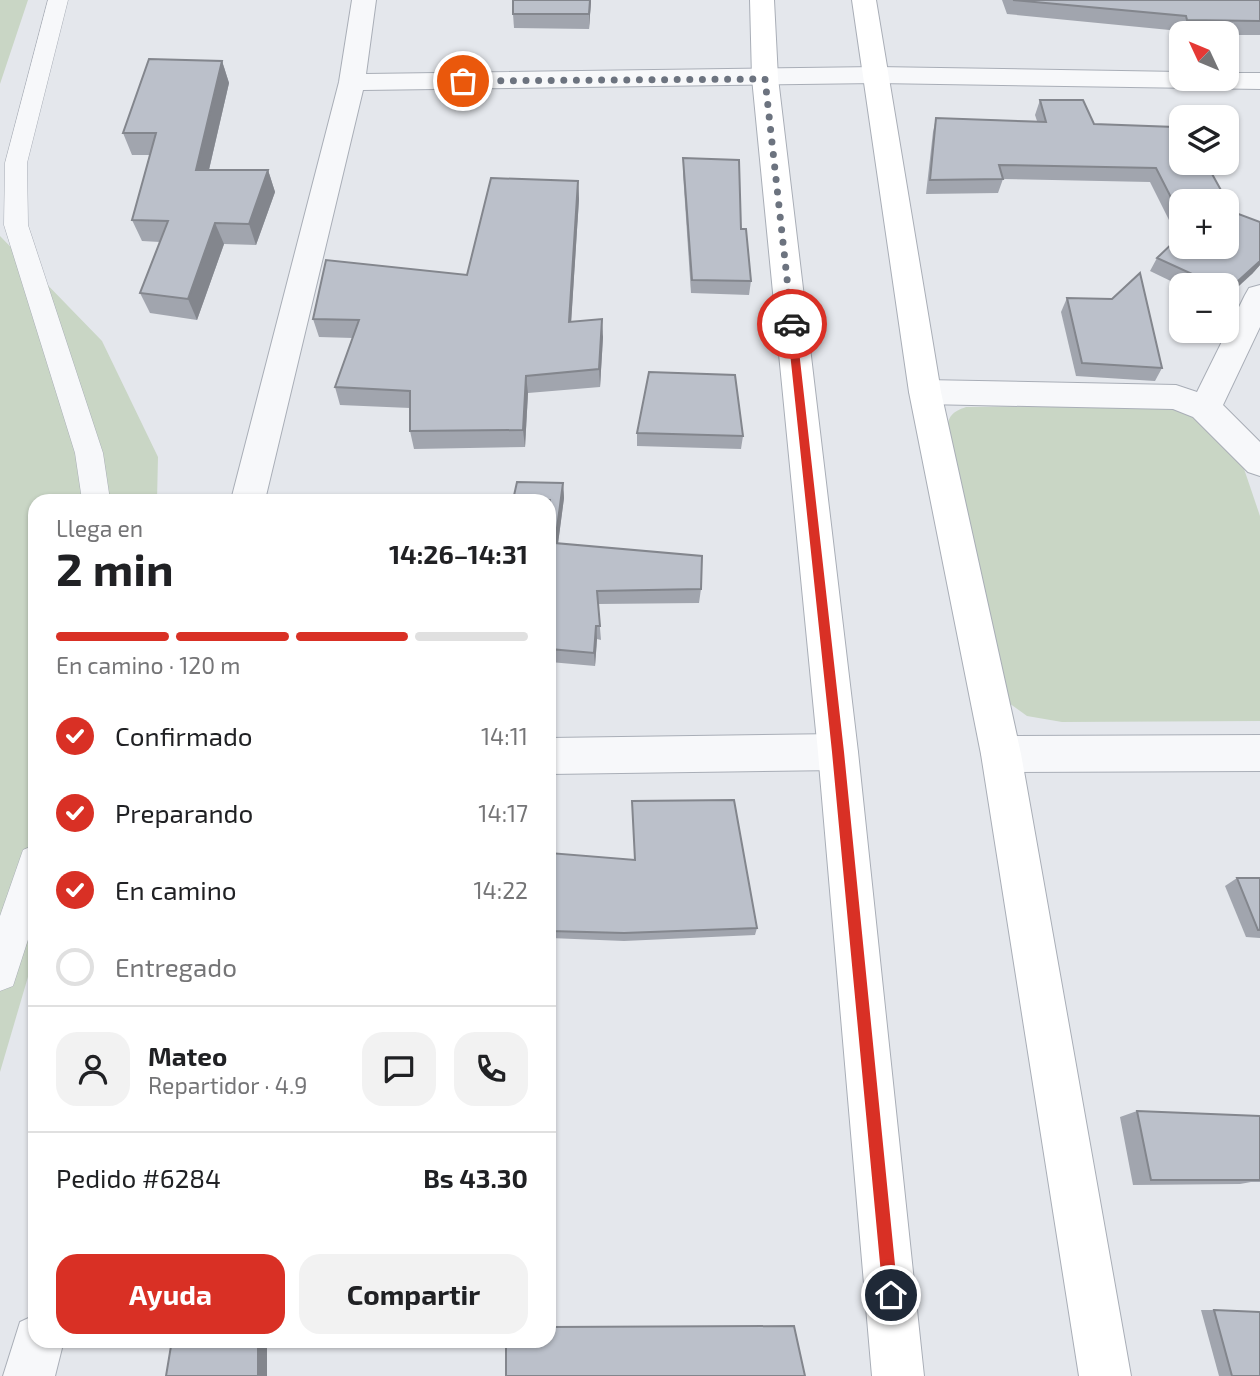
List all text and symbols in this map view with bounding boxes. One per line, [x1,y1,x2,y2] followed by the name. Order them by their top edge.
[1169,21,1239,91] north arrow
[1169,21,1239,343] map controls
[433,51,493,111] pin
[444,62,482,100] icon: bag
[1169,105,1239,175] button: layers
[1169,189,1239,259] button: +
[1169,273,1239,343] button: −
[757,289,827,359] courier
[773,305,811,343] icon: car
[56,514,143,542] text: Llega en
[389,538,528,569] text: 14:26–14:31
[56,540,174,595] text: 2 min
[56,651,240,679] text: En camino · 120 m
[56,717,94,755] icon: check
[115,720,253,751] text: Confirmado
[481,722,528,750] text: 14:11
[56,794,94,832] icon: check
[115,797,253,828] text: Preparando
[478,799,528,827] text: 14:17
[56,871,94,909] icon: check
[115,874,237,905] text: En camino
[473,876,528,904] text: 14:22
[115,951,237,982] text: Entregado
[56,1032,130,1106] button: person
[362,1032,436,1106] button: chat
[454,1032,528,1106] button: phone
[148,1040,227,1071] text: Mateo
[148,1071,307,1099] text: Repartidor · 4.9
[56,1162,221,1193] text: Pedido #6284
[423,1162,528,1193] text: Bs 43.30
[56,1254,285,1334] button: Ayuda
[299,1254,528,1334] button: Compartir
[861,1265,921,1325] pin
[872,1276,910,1314] icon: home

